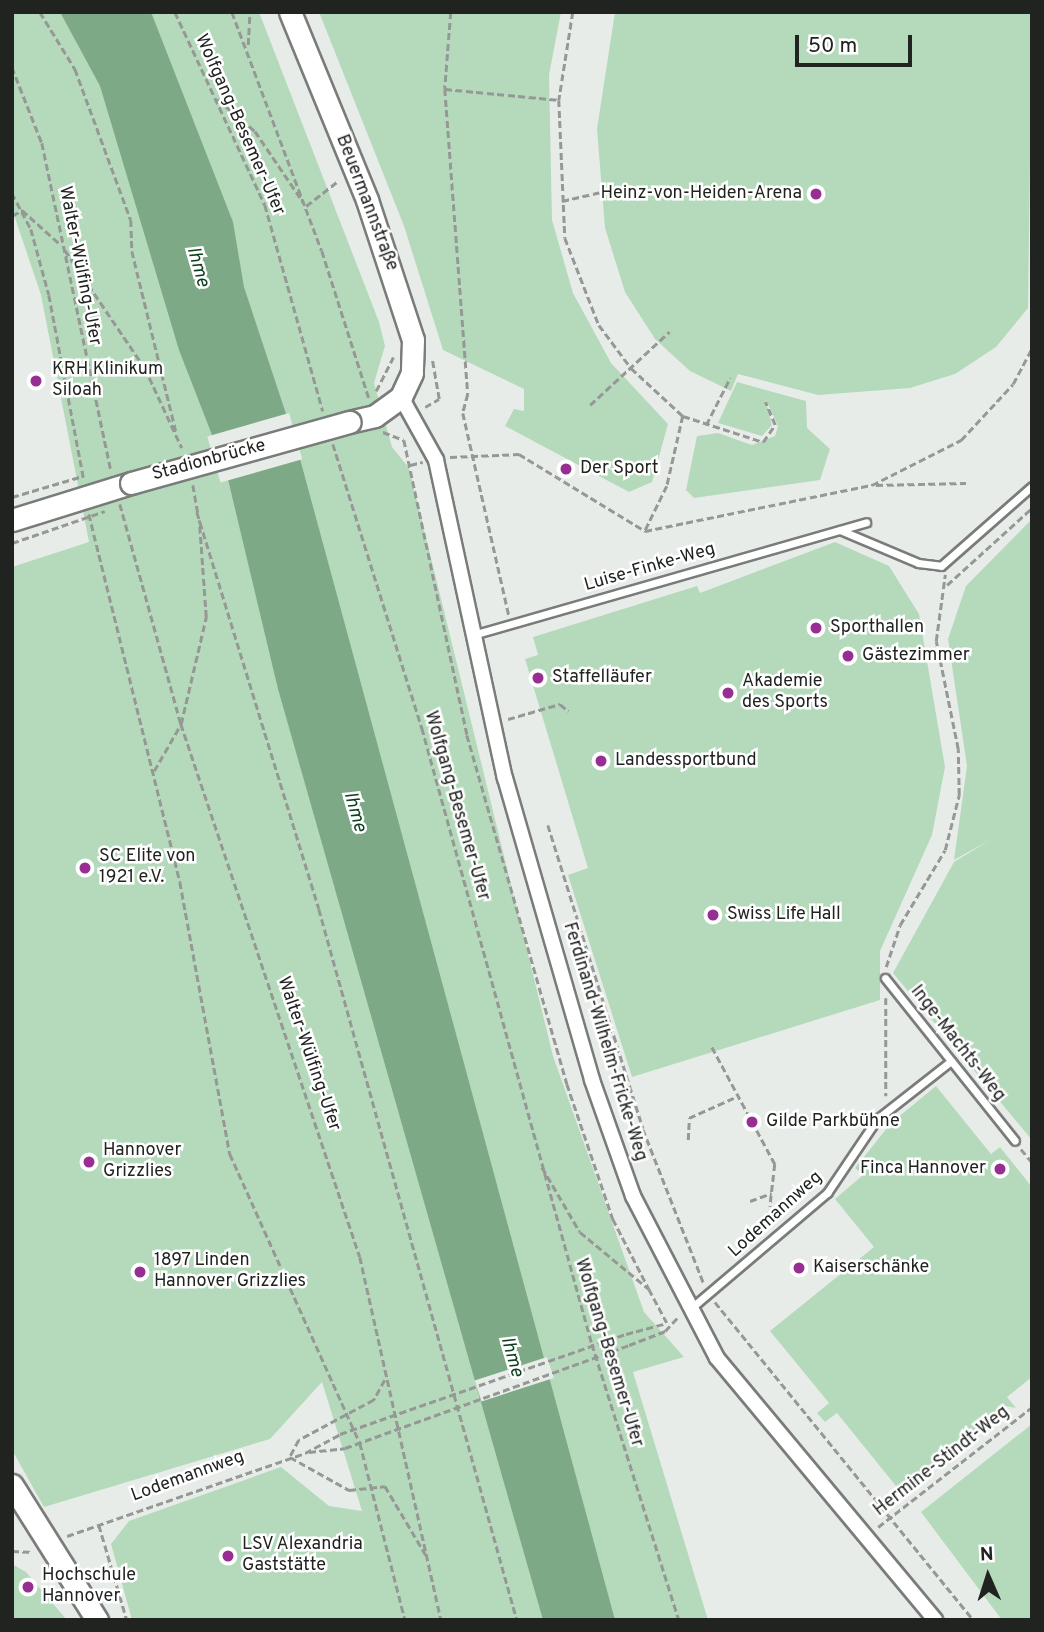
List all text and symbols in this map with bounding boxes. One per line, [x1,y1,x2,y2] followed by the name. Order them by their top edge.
[799,21,916,65] scale bar
[189,31,289,219] street label: Wolfgang-Besemer-Ufer
[808,33,857,60] text: 50 m
[330,132,402,274] street label: Beuermannstraße
[600,183,802,205] place label: Heinz-von-Heiden-Arena
[53,185,105,347] street label: Walter-Wülfing-Ufer
[808,186,824,202] marker: Heinz-von-Heiden-Arena
[180,244,214,290] water label: Ihme
[52,360,163,402] place label: KRH Klinikum Siloah
[26,371,46,391] marker: KRH Klinikum Siloah
[150,435,268,487] street label: Stadionbrücke
[580,458,658,480] place label: Der Sport
[558,461,574,477] marker: Der Sport
[582,539,718,597] street label: Luise-Finke-Weg
[830,617,924,639] place label: Sporthallen
[808,620,824,636] marker: Sporthallen
[862,645,970,667] place label: Gästezimmer
[840,648,856,664] marker: Gästezimmer
[552,667,652,689] place label: Staffelläufer
[530,670,546,686] marker: Staffelläufer
[742,672,828,714] place label: Akademie des Sports
[720,685,736,701] marker: Akademie des Sports
[419,709,493,903] street label: Wolfgang-Besemer-Ufer
[615,750,757,772] place label: Landessportbund
[593,753,609,769] marker: Landessportbund
[337,789,371,835] water label: Ihme
[99,847,195,890] place label: SC Elite von 1921 e.V.
[77,860,93,876] marker: SC Elite von 1921 e.V.
[727,904,841,926] place label: Swiss Life Hall
[705,907,721,923] marker: Swiss Life Hall
[557,920,651,1164] street label: Ferdinand-Wilhelm-Fricke-Weg
[271,974,345,1134] street label: Walter-Wülfing-Ufer
[905,981,1009,1107] street label: Inge-Machts-Weg
[766,1111,900,1133] place label: Gilde Parkbühne
[744,1114,760,1130] marker: Gilde Parkbühne
[103,1141,181,1184] place label: Hannover Grizzlies
[81,1154,97,1170] marker: Hannover Grizzlies
[860,1158,986,1180] place label: Finca Hannover
[992,1161,1008,1177] marker: Finca Hannover
[725,1167,827,1263] street label: Lodemannweg
[154,1251,306,1294] place label: 1897 Linden Hannover Grizzlies
[569,1256,647,1450] street label: Wolfgang-Besemer-Ufer
[813,1257,929,1279] place label: Kaiserschänke
[791,1260,807,1276] marker: Kaiserschänke
[132,1264,148,1280] marker: 1897 Linden Hannover Grizzlies
[494,1334,528,1380] water label: Ihme
[870,1402,1014,1522] street label: Hermine-Stindt-Weg
[129,1447,247,1507] street label: Lodemannweg
[242,1535,364,1578] place label: LSV Alexandria Gaststätte
[953,1541,1023,1611] north arrow
[979,1543,994,1567] text: N
[220,1548,236,1564] marker: LSV Alexandria Gaststätte
[42,1566,136,1608] place label: Hochschule Hannover
[20,1579,36,1595] marker: Hochschule Hannover

